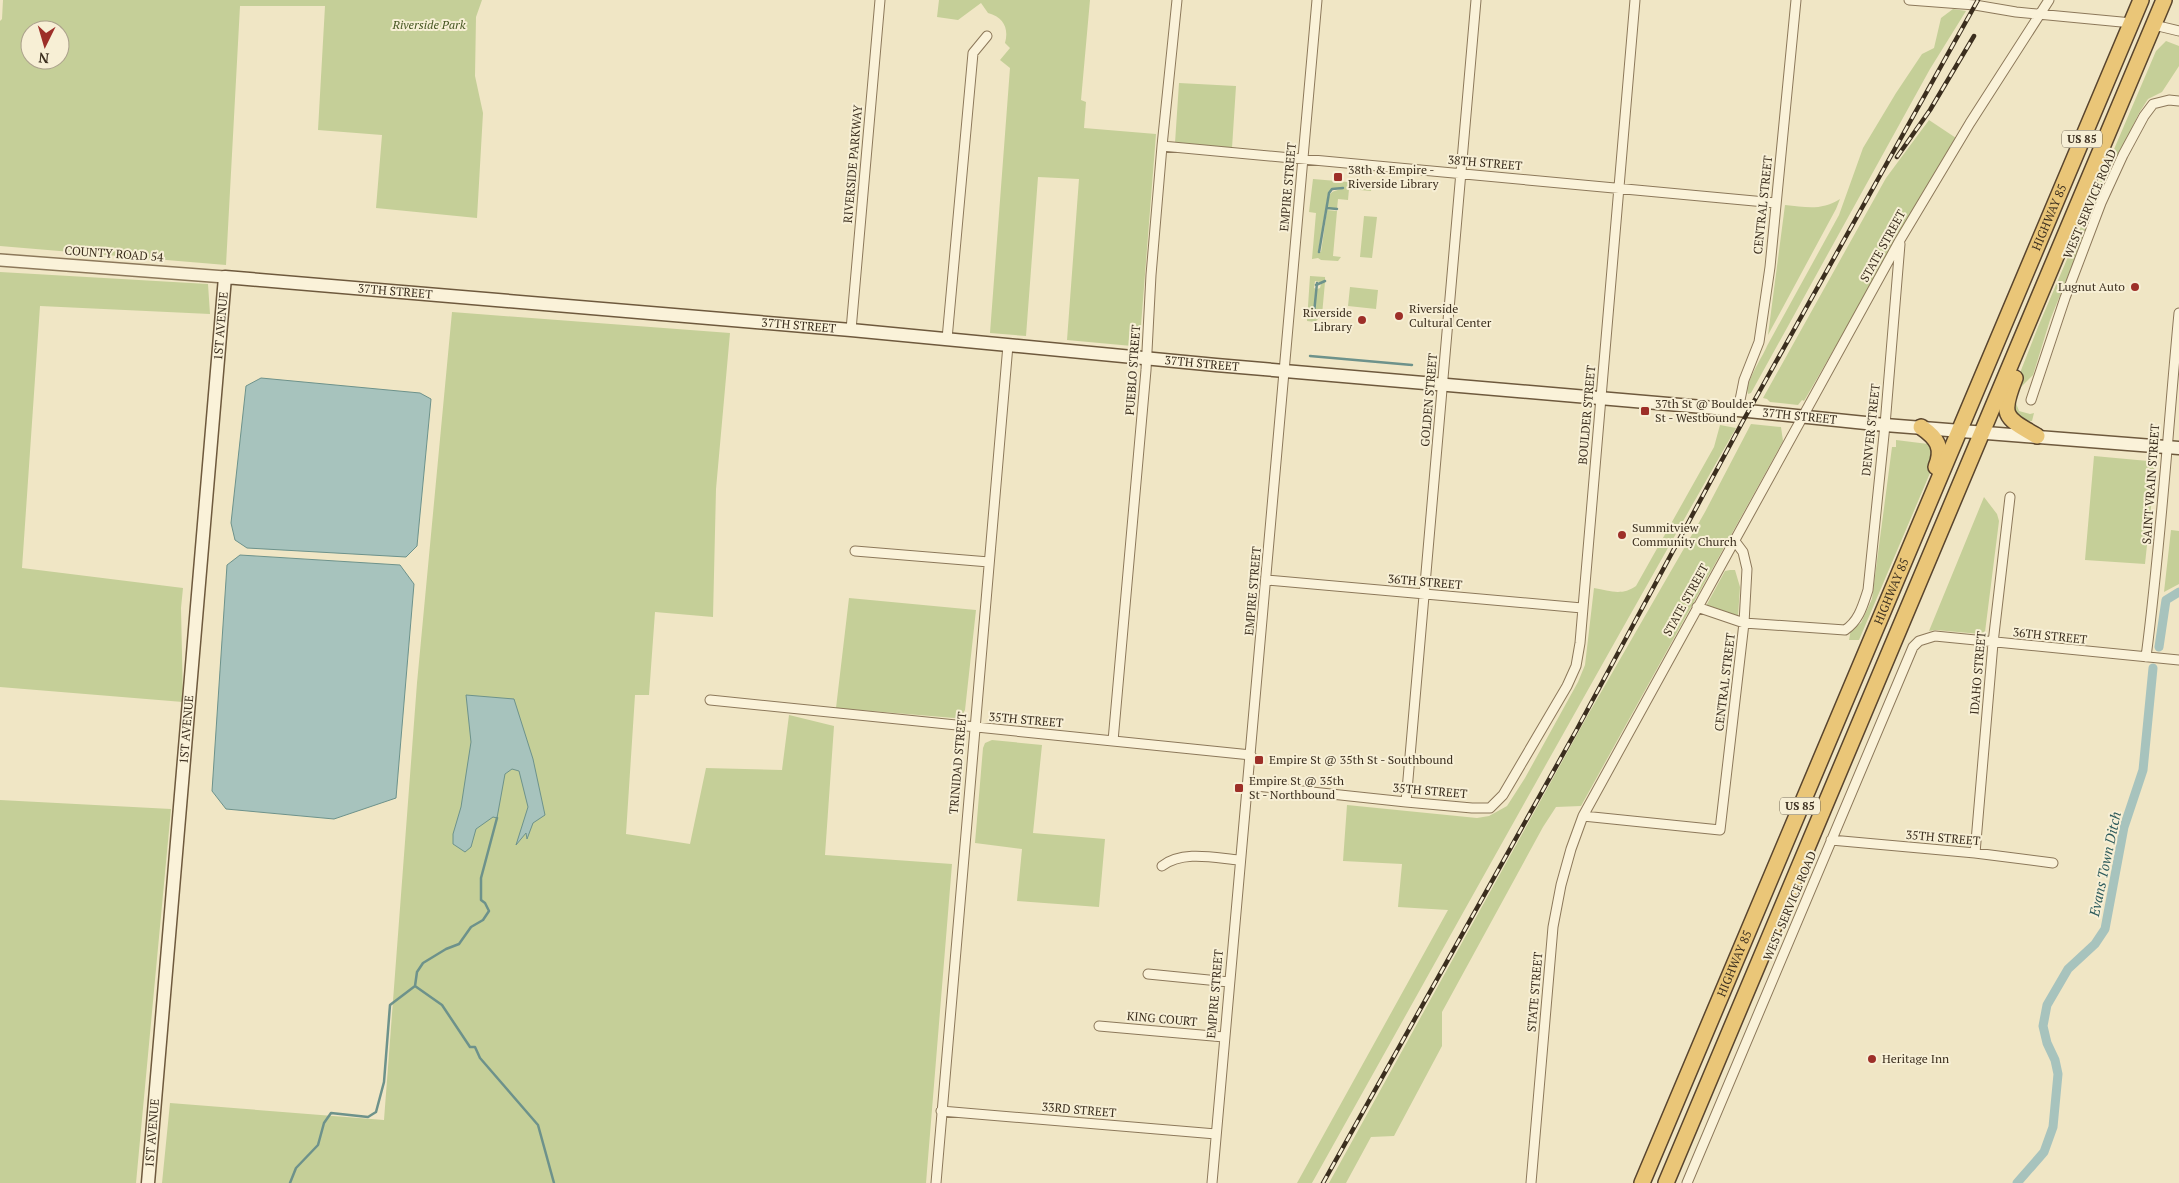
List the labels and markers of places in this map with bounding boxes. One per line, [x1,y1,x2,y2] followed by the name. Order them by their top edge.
[1348,162,1439,191] place label: 38th & Empire - Riverside Library
[1332,171,1344,183] marker: 38th & Empire - Riverside Library
[2058,279,2125,294] place label: Lugnut Auto
[2129,281,2141,293] marker: Lugnut Auto
[1409,301,1492,330] place label: Riverside Cultural Center
[1303,305,1353,334] place label: Riverside Library
[1393,310,1405,322] marker: Riverside Cultural Center
[1356,314,1368,326] marker: Riverside Library
[1655,396,1753,425] place label: 37th St @ Boulder St - Westbound
[1639,405,1651,417] marker: 37th St @ Boulder St - Westbound
[1632,520,1737,549] place label: Summitview Community Church
[1616,529,1628,541] marker: Summitview Community Church
[1269,752,1453,767] place label: Empire St @ 35th St - Southbound
[1253,754,1265,766] marker: Empire St @ 35th St - Southbound
[1249,773,1344,802] place label: Empire St @ 35th St - Northbound
[1233,782,1245,794] marker: Empire St @ 35th St - Northbound
[1882,1051,1949,1066] place label: Heritage Inn
[1866,1053,1878,1065] marker: Heritage Inn

